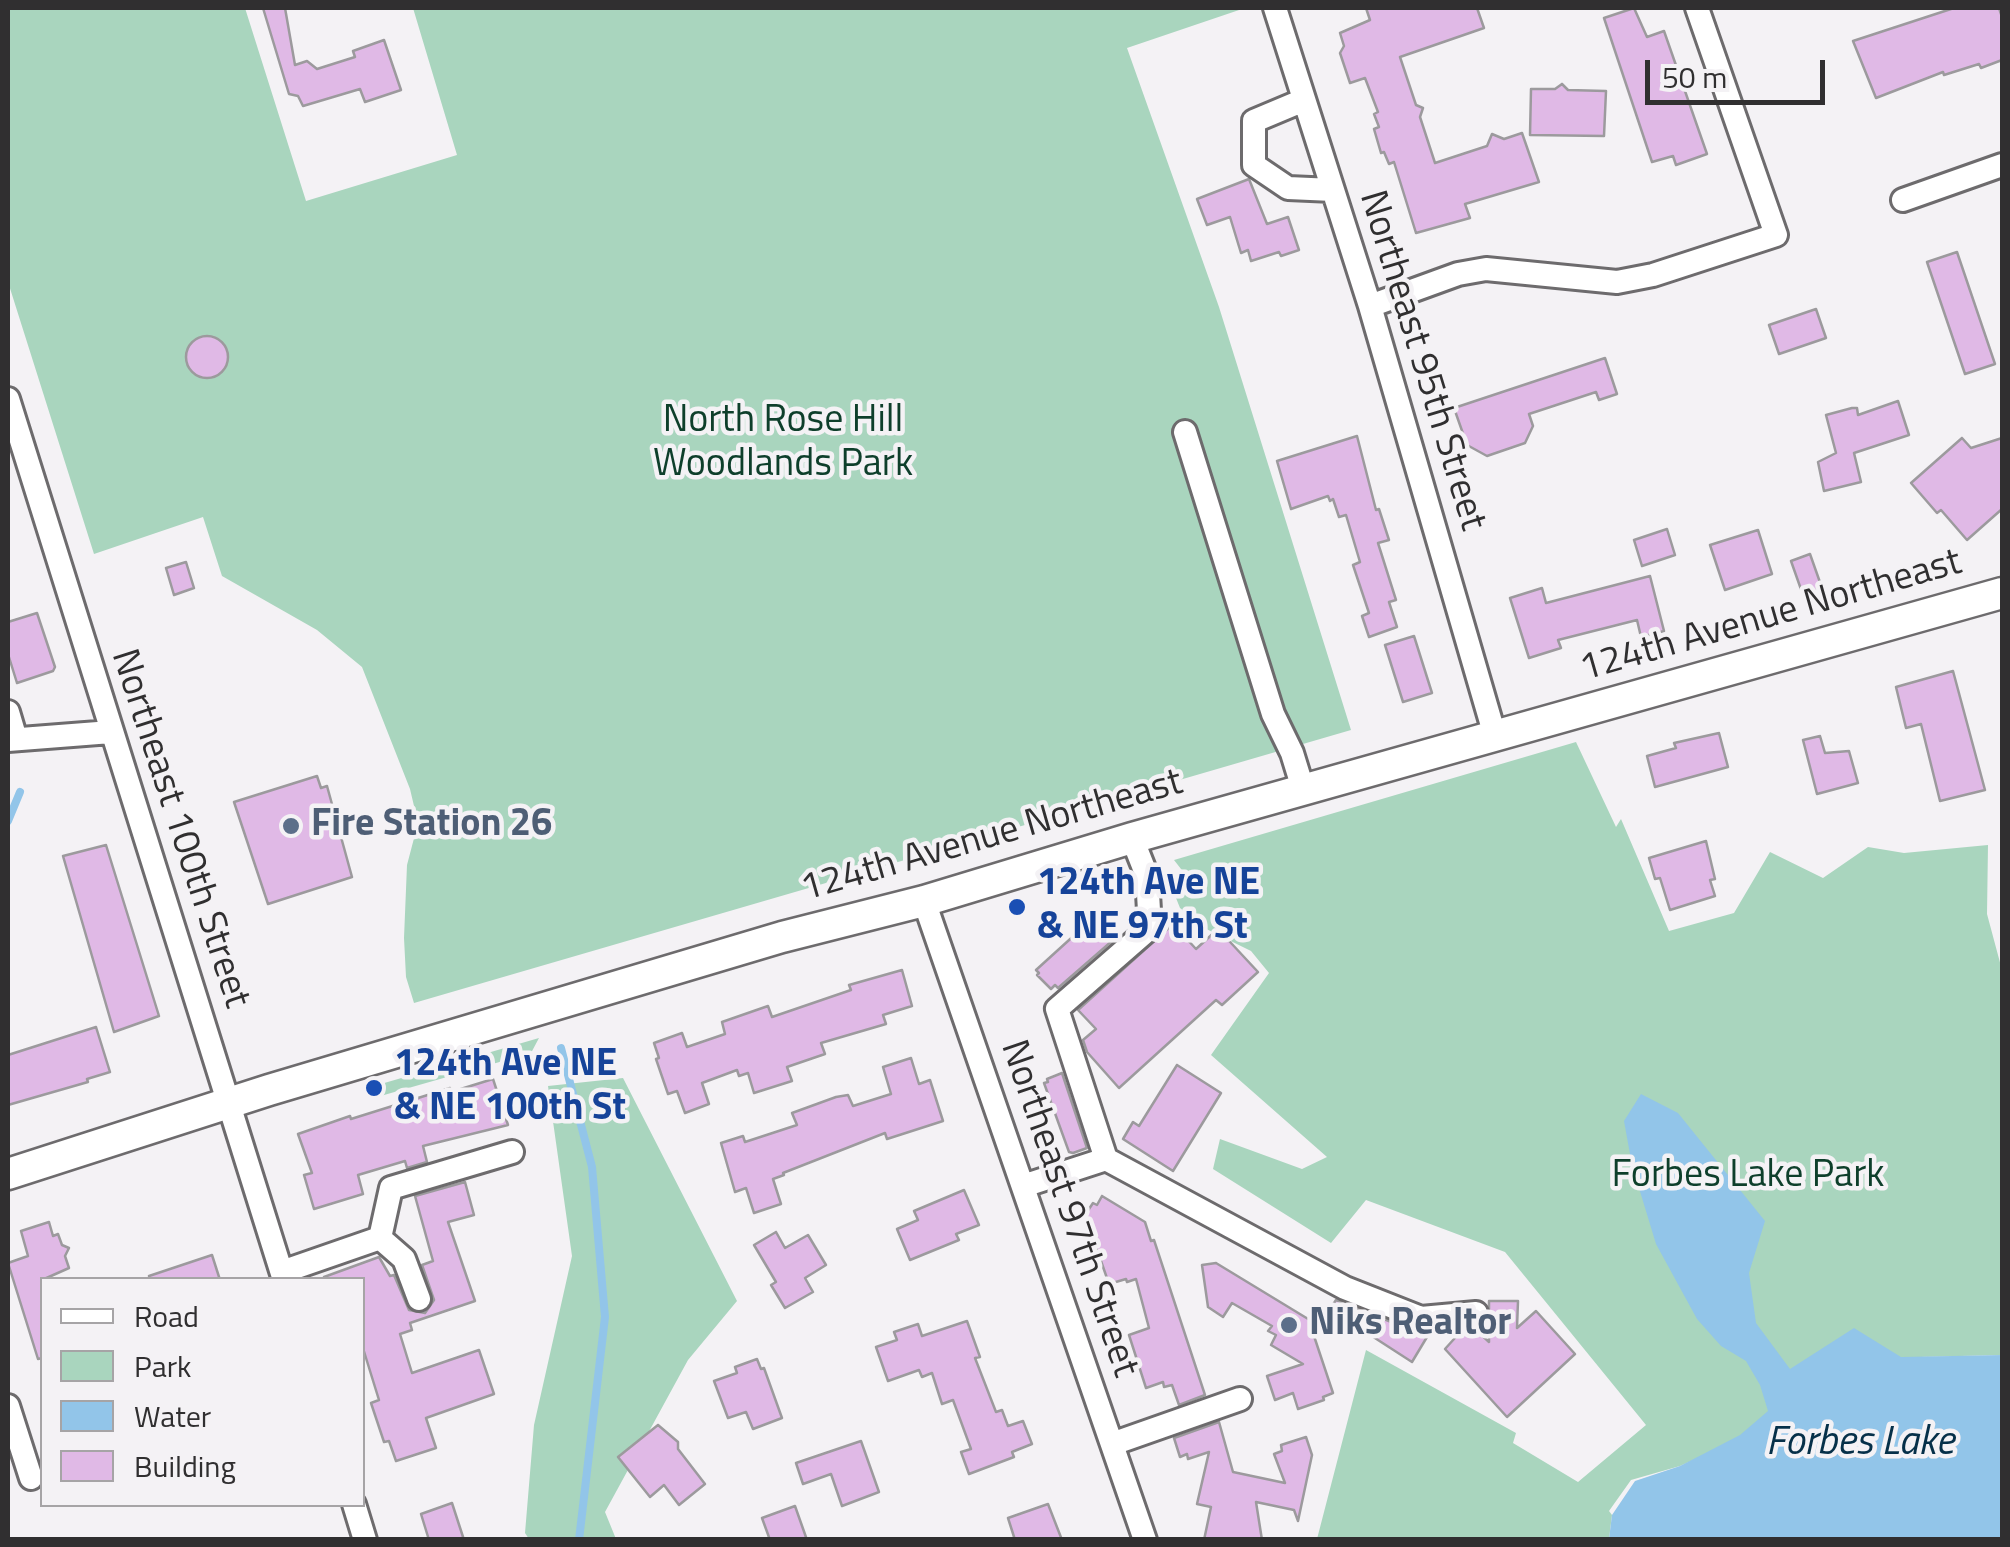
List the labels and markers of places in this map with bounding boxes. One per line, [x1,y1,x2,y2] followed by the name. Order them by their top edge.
[311,803,552,849] place label: Fire Station 26
[280,815,302,837] marker: Fire Station 26
[1037,862,1260,952] place label: 124th Ave NE & NE 97th St
[1006,896,1028,918] marker: 124th Ave NE & NE 97th St
[394,1043,626,1132] place label: 124th Ave NE & NE 100th St
[363,1077,385,1099] marker: 124th Ave NE & NE 100th St
[1309,1302,1512,1348] place label: Niks Realtor
[1278,1314,1300,1336] marker: Niks Realtor

